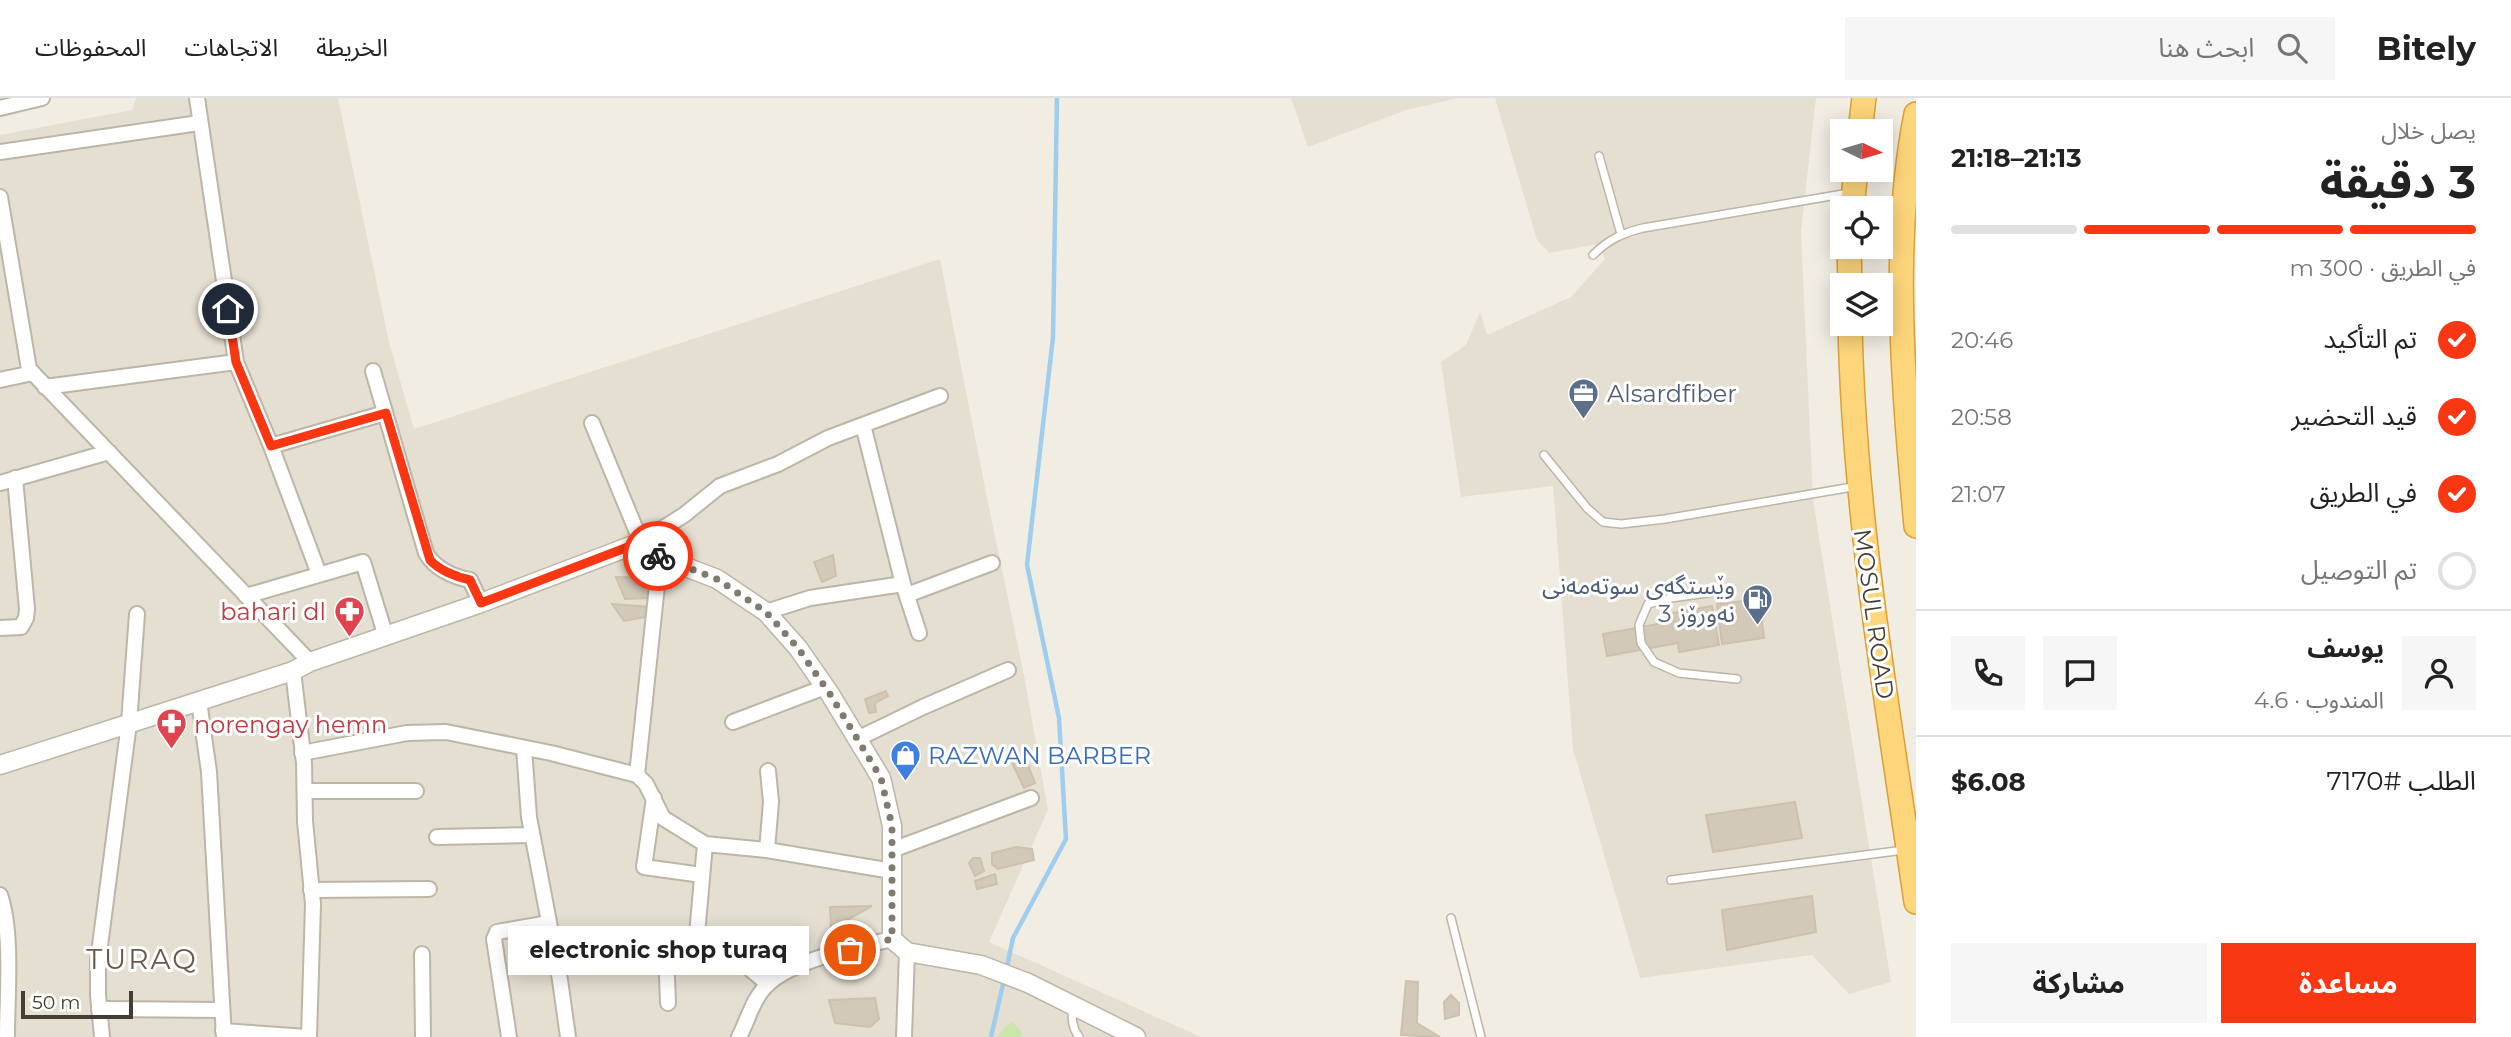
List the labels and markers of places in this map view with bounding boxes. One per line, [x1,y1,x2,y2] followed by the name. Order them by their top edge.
[198,279,258,339] pin
[1567,376,1601,420] office icon: Alsardfiber
[1607,379,1737,408] place label: Alsardfiber
[1542,571,1735,628] place label: وێستگەی سوتەمەنی نەورۆز 3
[1741,582,1775,626] fuel station icon: وێستگەی سوتەمەنی نەورۆز 3
[332,594,366,638] pharmacy icon: bahari dl
[220,597,326,626] place label: bahari dl
[154,707,188,751] pharmacy icon: norengay hemn
[194,710,387,739] place label: norengay hemn
[888,738,922,782] shop icon: RAZWAN BARBER
[928,741,1151,770] place label: RAZWAN BARBER
[820,920,880,980] pin
[507,926,808,974] callout: electronic shop turaq

